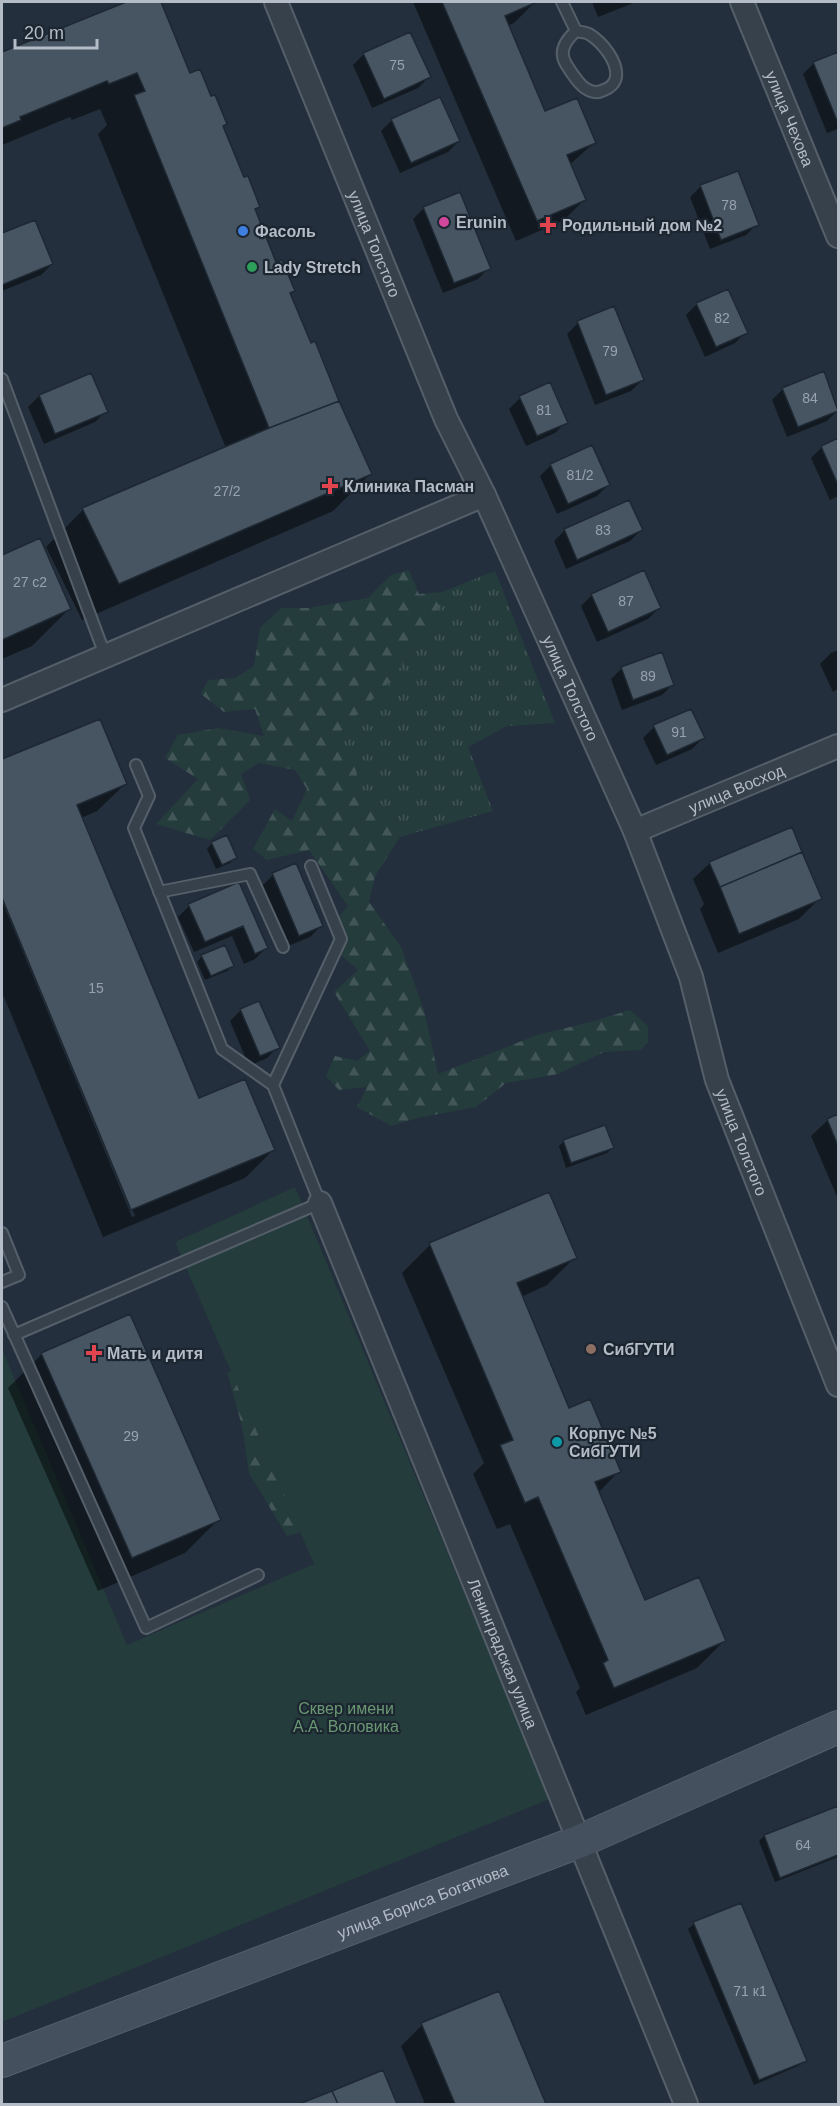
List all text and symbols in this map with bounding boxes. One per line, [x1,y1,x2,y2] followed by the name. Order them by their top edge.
[15,12,98,50] scale bar
[24,23,64,43] text: 20 m
[389,57,405,73] house number: 75
[763,68,817,169] street label: улица Чехова
[345,188,404,299] street label: улица Толстого
[721,197,737,213] house number: 78
[456,214,507,231] place label: Erunin
[437,215,451,229] marker: Erunin
[539,216,557,234] marker: Родильный дом №2
[562,217,722,234] place label: Родильный дом №2
[255,223,316,240] place label: Фасоль
[236,224,250,238] marker: Фасоль
[264,259,361,276] place label: Lady Stretch
[245,260,259,274] marker: Lady Stretch
[714,310,730,326] house number: 82
[602,343,618,359] house number: 79
[802,390,818,406] house number: 84
[536,402,552,418] house number: 81
[566,467,594,483] house number: 81/2
[321,477,339,495] marker: Клиника Пасман
[344,478,474,495] place label: Клиника Пасман
[213,483,241,499] house number: 27/2
[595,522,611,538] house number: 83
[13,574,47,590] house number: 27 с2
[618,593,634,609] house number: 87
[540,633,602,743] street label: улица Толстого
[640,668,656,684] house number: 89
[671,724,687,740] house number: 91
[686,761,787,816] street label: улица Восход
[88,980,104,996] house number: 15
[713,1086,770,1198] street label: улица Толстого
[603,1341,675,1358] place label: СибГУТИ
[584,1342,598,1356] marker: СибГУТИ
[85,1344,103,1362] marker: Мать и дитя
[107,1345,203,1362] place label: Мать и дитя
[569,1425,657,1460] place label: Корпус №5 СибГУТИ
[123,1428,139,1444] house number: 29
[550,1435,564,1449] marker: Корпус №5 СибГУТИ
[465,1576,541,1731] street label: Ленинградская улица
[293,1700,399,1735] park label: Cквер имени А.А. Воловика
[795,1837,811,1853] house number: 64
[335,1861,510,1941] street label: улица Бориса Богаткова
[733,1983,767,1999] house number: 71 к1

